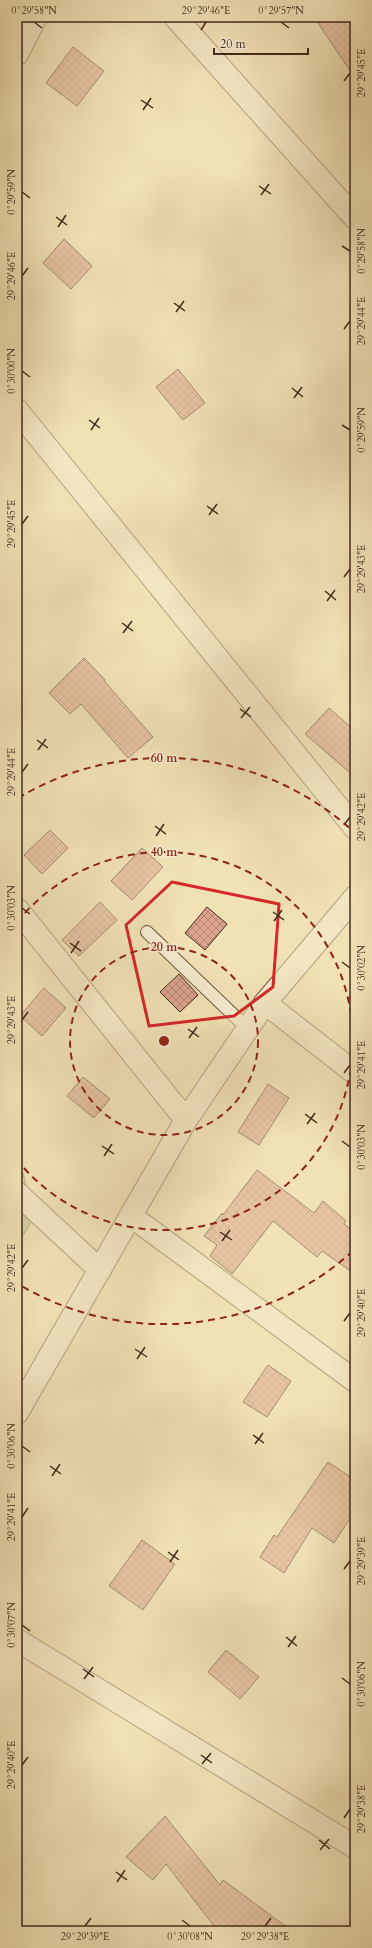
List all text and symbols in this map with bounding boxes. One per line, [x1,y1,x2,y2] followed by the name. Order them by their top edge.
[11,4,57,18] text: 0°29'58"N
[182,4,230,18] text: 29°29'46"E
[258,4,304,18] text: 0°29'57"N
[214,30,308,56] scale bar
[220,36,247,52] text: 20 m
[355,49,369,97] text: 29°29'45"E
[5,169,19,215] text: 0°29'59"N
[355,228,369,274] text: 0°29'58"N
[5,252,19,300] text: 29°29'46"E
[355,297,369,345] text: 29°29'44"E
[5,348,19,394] text: 0°30'00"N
[355,407,369,453] text: 0°29'59"N
[5,500,19,548] text: 29°29'45"E
[355,545,369,593] text: 29°29'43"E
[5,748,19,796] text: 29°29'44"E
[151,750,178,766] text: 60 m
[355,793,369,841] text: 29°29'42"E
[151,844,178,860] text: 40 m
[5,885,19,931] text: 0°30'03"N
[151,939,178,955] text: 20 m
[355,945,369,991] text: 0°30'02"N
[5,996,19,1044] text: 29°29'43"E
[157,1034,171,1048] centre of rings
[355,1041,369,1089] text: 29°29'41"E
[355,1124,369,1170] text: 0°30'03"N
[5,1244,19,1292] text: 29°29'42"E
[355,1289,369,1337] text: 29°29'40"E
[5,1423,19,1469] text: 0°30'06"N
[5,1493,19,1541] text: 29°29'41"E
[355,1537,369,1585] text: 29°29'39"E
[5,1602,19,1648] text: 0°30'07"N
[355,1661,369,1707] text: 0°30'06"N
[5,1741,19,1789] text: 29°29'40"E
[355,1785,369,1833] text: 29°29'38"E
[61,1930,109,1944] text: 29°29'39"E
[167,1930,213,1944] text: 0°30'08"N
[241,1930,289,1944] text: 29°29'38"E

